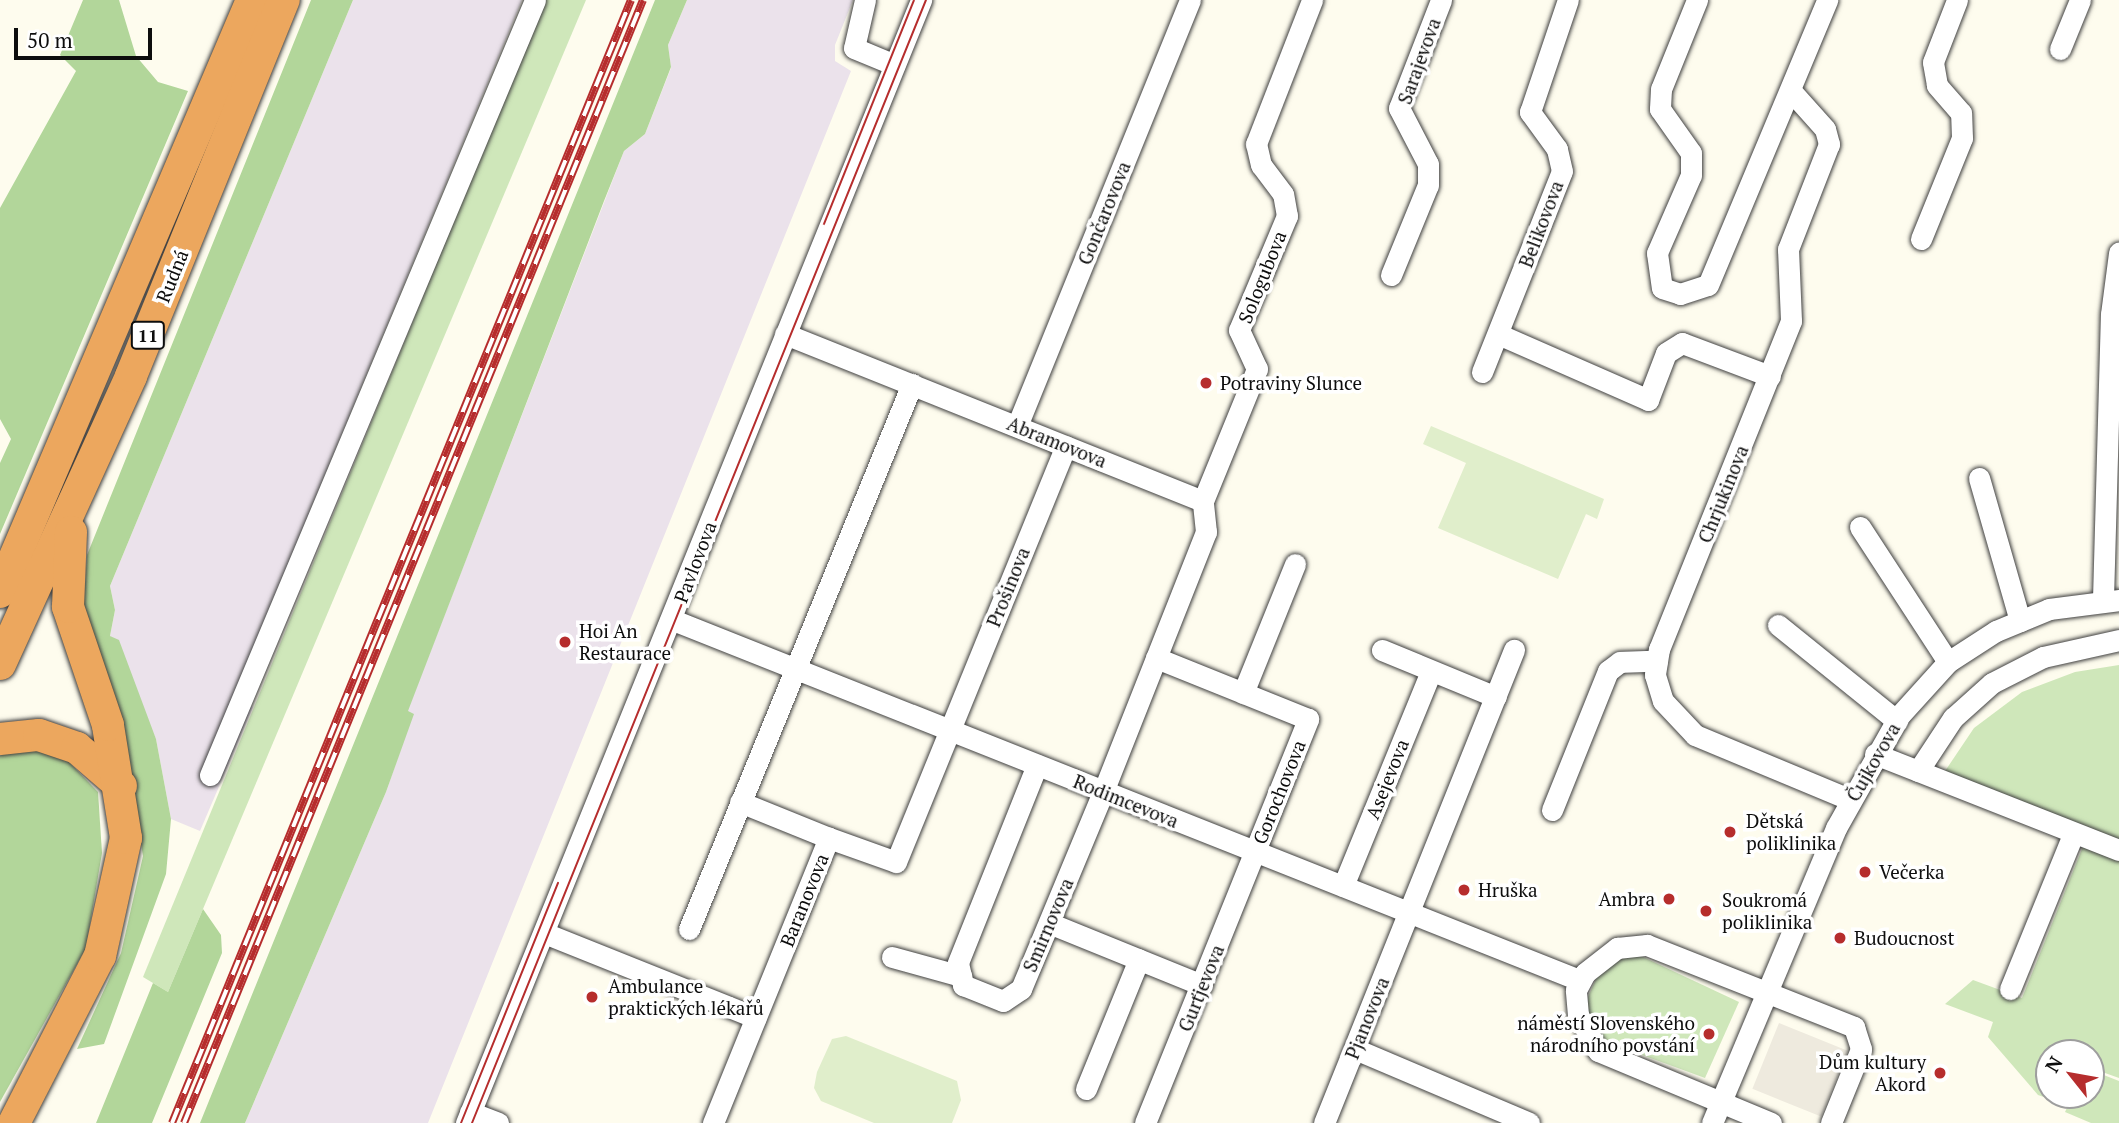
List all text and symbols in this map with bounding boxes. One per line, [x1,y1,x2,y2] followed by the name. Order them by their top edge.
[18,14,156,58] scale bar
[1393,15,1445,107] street label: Sarajevova
[27,26,73,54] text: 50 m
[1073,158,1135,268] street label: Gončarovova
[1514,177,1568,271] street label: Belikovova
[1233,227,1291,327] street label: Sologubova
[151,246,193,306] street label: Rudná
[130,320,166,349] road number: 11
[1220,372,1362,394] place label: Potraviny Slunce
[1198,375,1214,391] marker: Potraviny Slunce
[1004,412,1110,472] street label: Abramovova
[1693,442,1753,546] street label: Chrjukinova
[669,518,721,606] street label: Pavlovova
[982,544,1034,630] street label: Prošinova
[579,620,671,664] place label: Hoi An Restaurace
[557,634,573,650] marker: Hoi An Restaurace
[1841,719,1905,805] street label: Čujkovova
[1361,736,1413,822] street label: Asejevova
[1248,737,1310,847] street label: Gorochovova
[1070,770,1182,832] street label: Rodimcevova
[1746,810,1836,854] place label: Dětská poliklinika
[1720,822,1740,842] marker: Dětská poliklinika
[775,850,833,950] street label: Baranovova
[1879,861,1945,883] place label: Večerka
[1857,864,1873,880] marker: Večerka
[1018,875,1078,975] street label: Smirnovova
[1478,879,1538,901] place label: Hruška
[1456,882,1472,898] marker: Hruška
[1598,888,1655,910] place label: Ambra
[1722,889,1812,933] place label: Soukromá poliklinika
[1661,891,1677,907] marker: Ambra
[1696,901,1716,921] marker: Soukromá poliklinika
[1854,927,1954,949] place label: Budoucnost
[1832,930,1848,946] marker: Budoucnost
[1173,941,1229,1035] street label: Gurťjevova
[1340,974,1394,1062] street label: Pjanovova
[608,975,764,1019] place label: Ambulance praktických lékařů
[582,987,602,1007] marker: Ambulance praktických lékařů
[1517,1012,1695,1056] place label: náměstí Slovenského národního povstání
[1701,1026,1717,1042] marker: náměstí Slovenského národního povstání
[2035,1039,2105,1109] north arrow
[1819,1051,1926,1095] place label: Dům kultury Akord
[2039,1051,2068,1077] text: N
[1932,1065,1948,1081] marker: Dům kultury Akord

